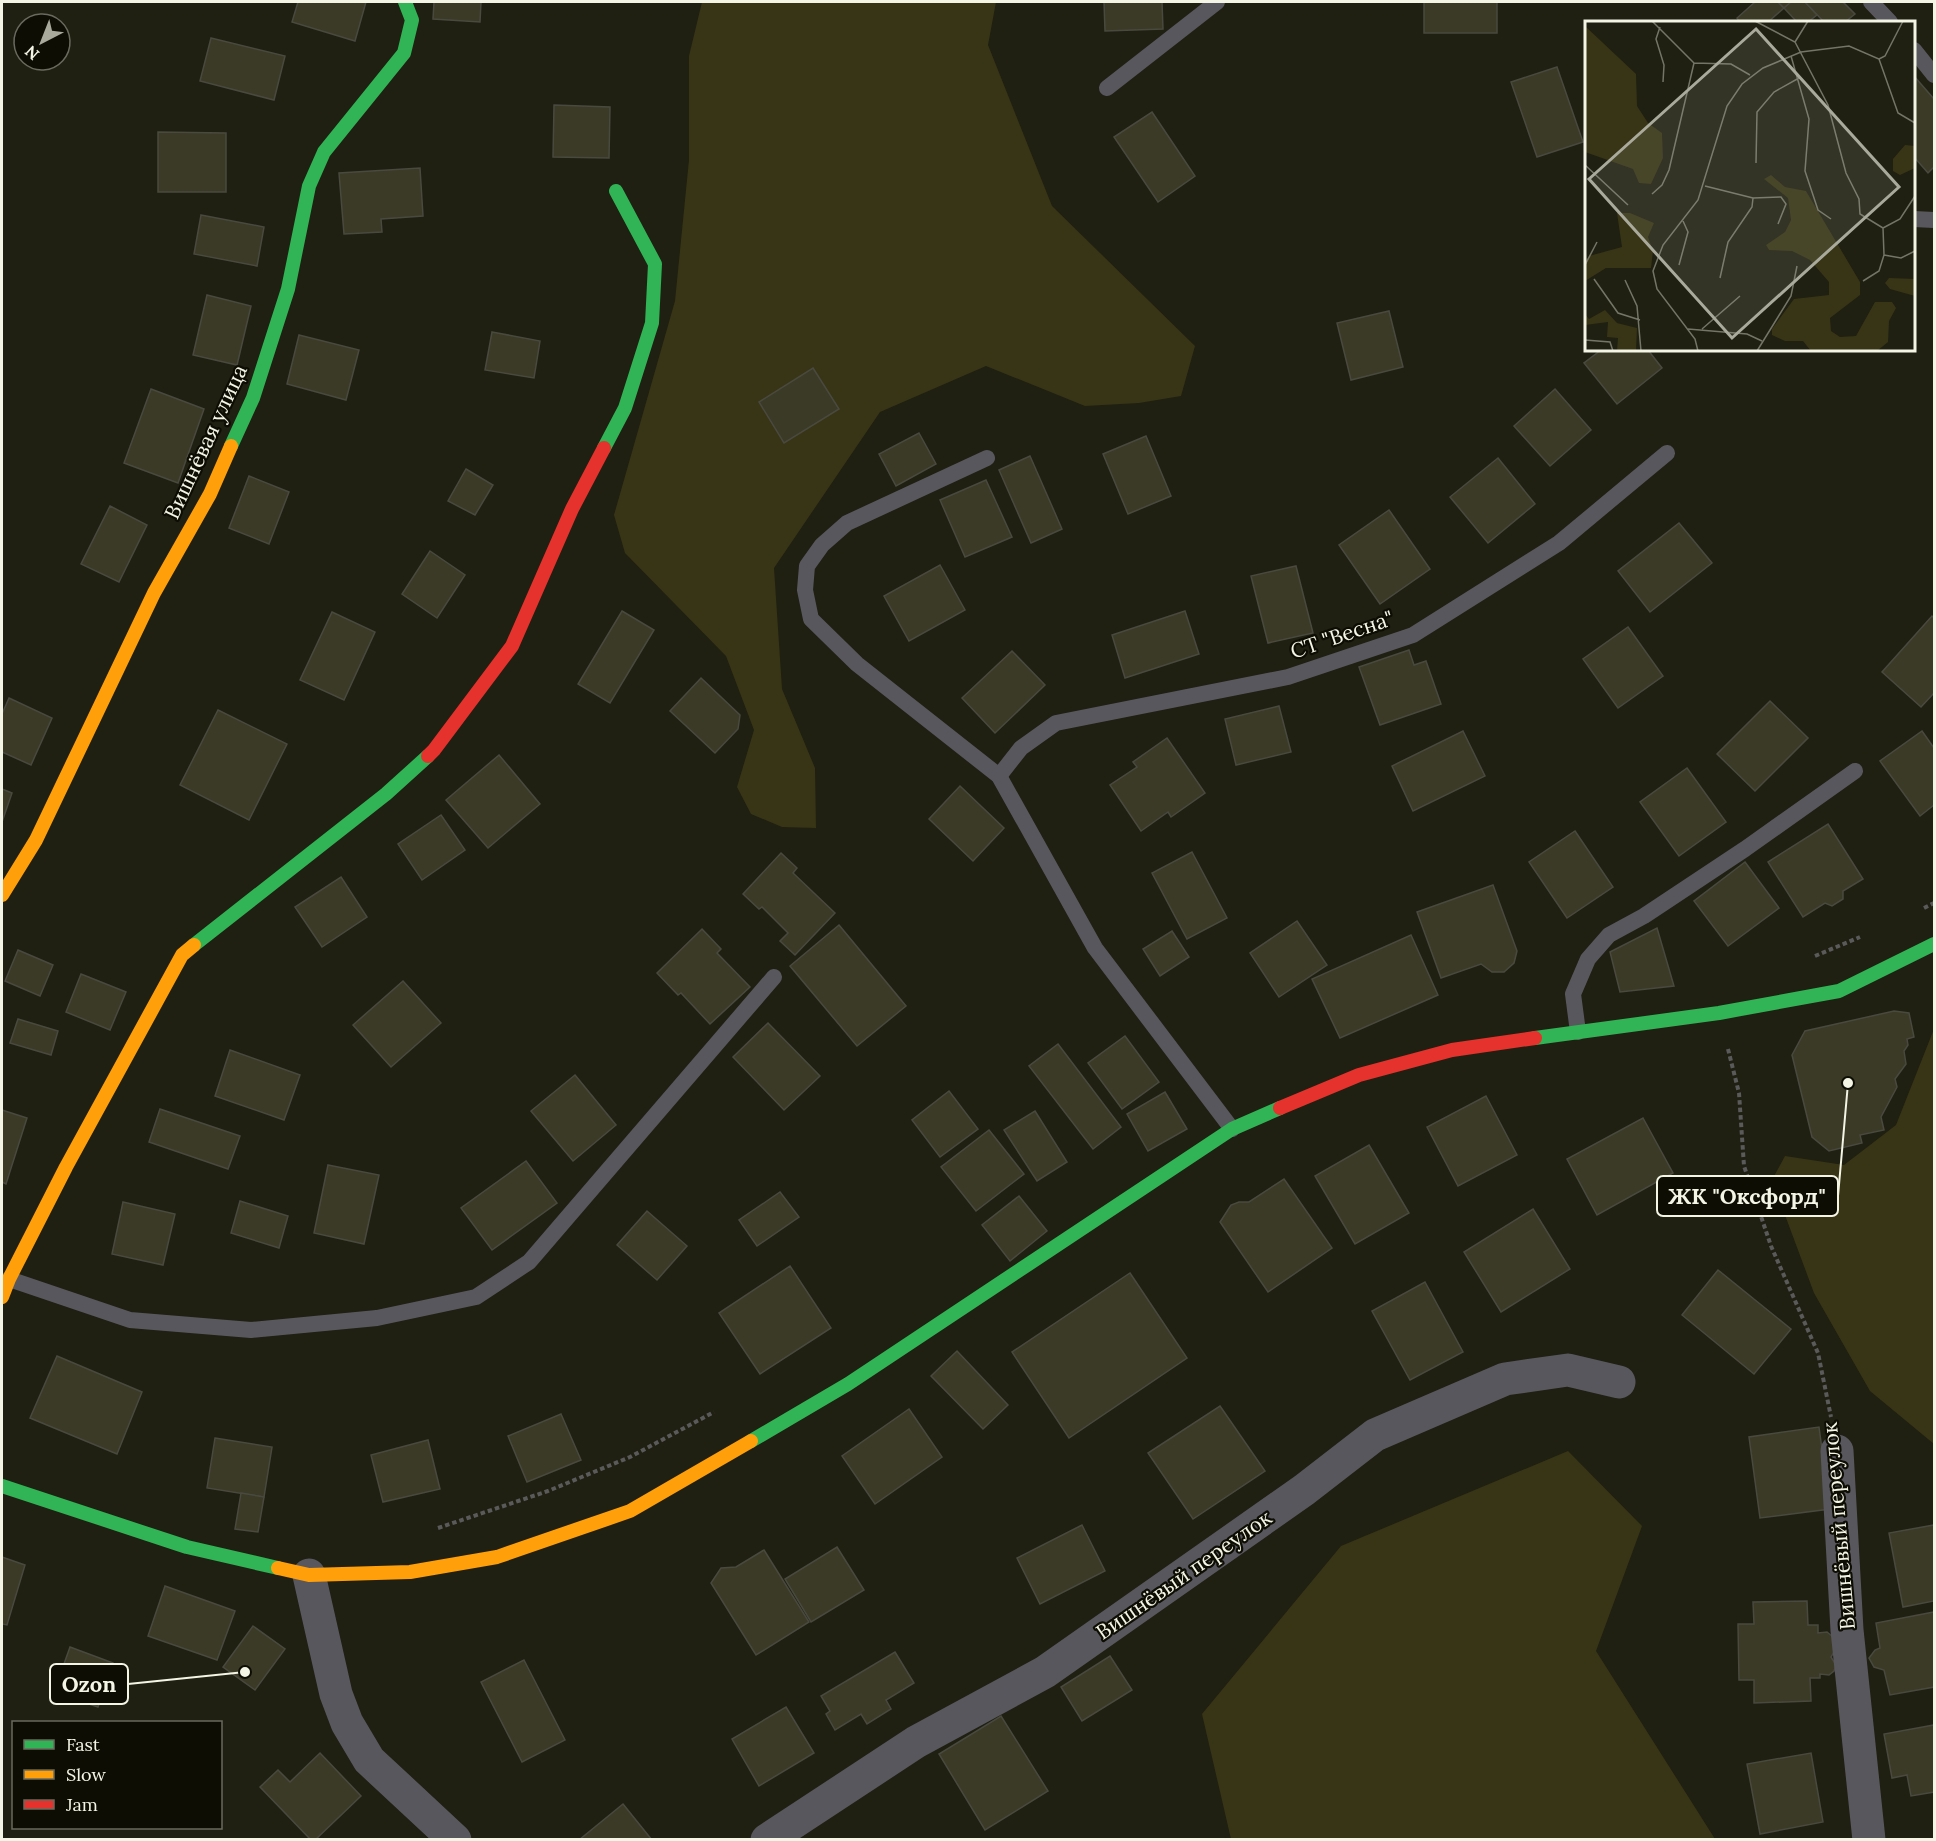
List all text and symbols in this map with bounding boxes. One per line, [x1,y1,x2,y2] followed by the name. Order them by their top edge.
[12,12,72,72] north arrow
[1585,21,1915,351] inset map
[21,42,43,65] text: N
[158,360,253,523] street label: Вишнёвая улица
[1287,604,1397,665] street label: СТ "Весна"
[1657,1176,1838,1216] callout: ЖК "Оксфорд"
[1668,1182,1826,1210] text: ЖК "Оксфорд"
[1816,1420,1861,1631] street label: Вишнёвый переулок
[1091,1503,1277,1645] street label: Вишнёвый переулок
[50,1664,128,1704] callout: Ozon
[62,1670,116,1698] text: Ozon
[12,1721,222,1829] legend
[66,1733,100,1756] text: Fast
[66,1763,106,1786] text: Slow
[65,1793,98,1816] text: Jam

